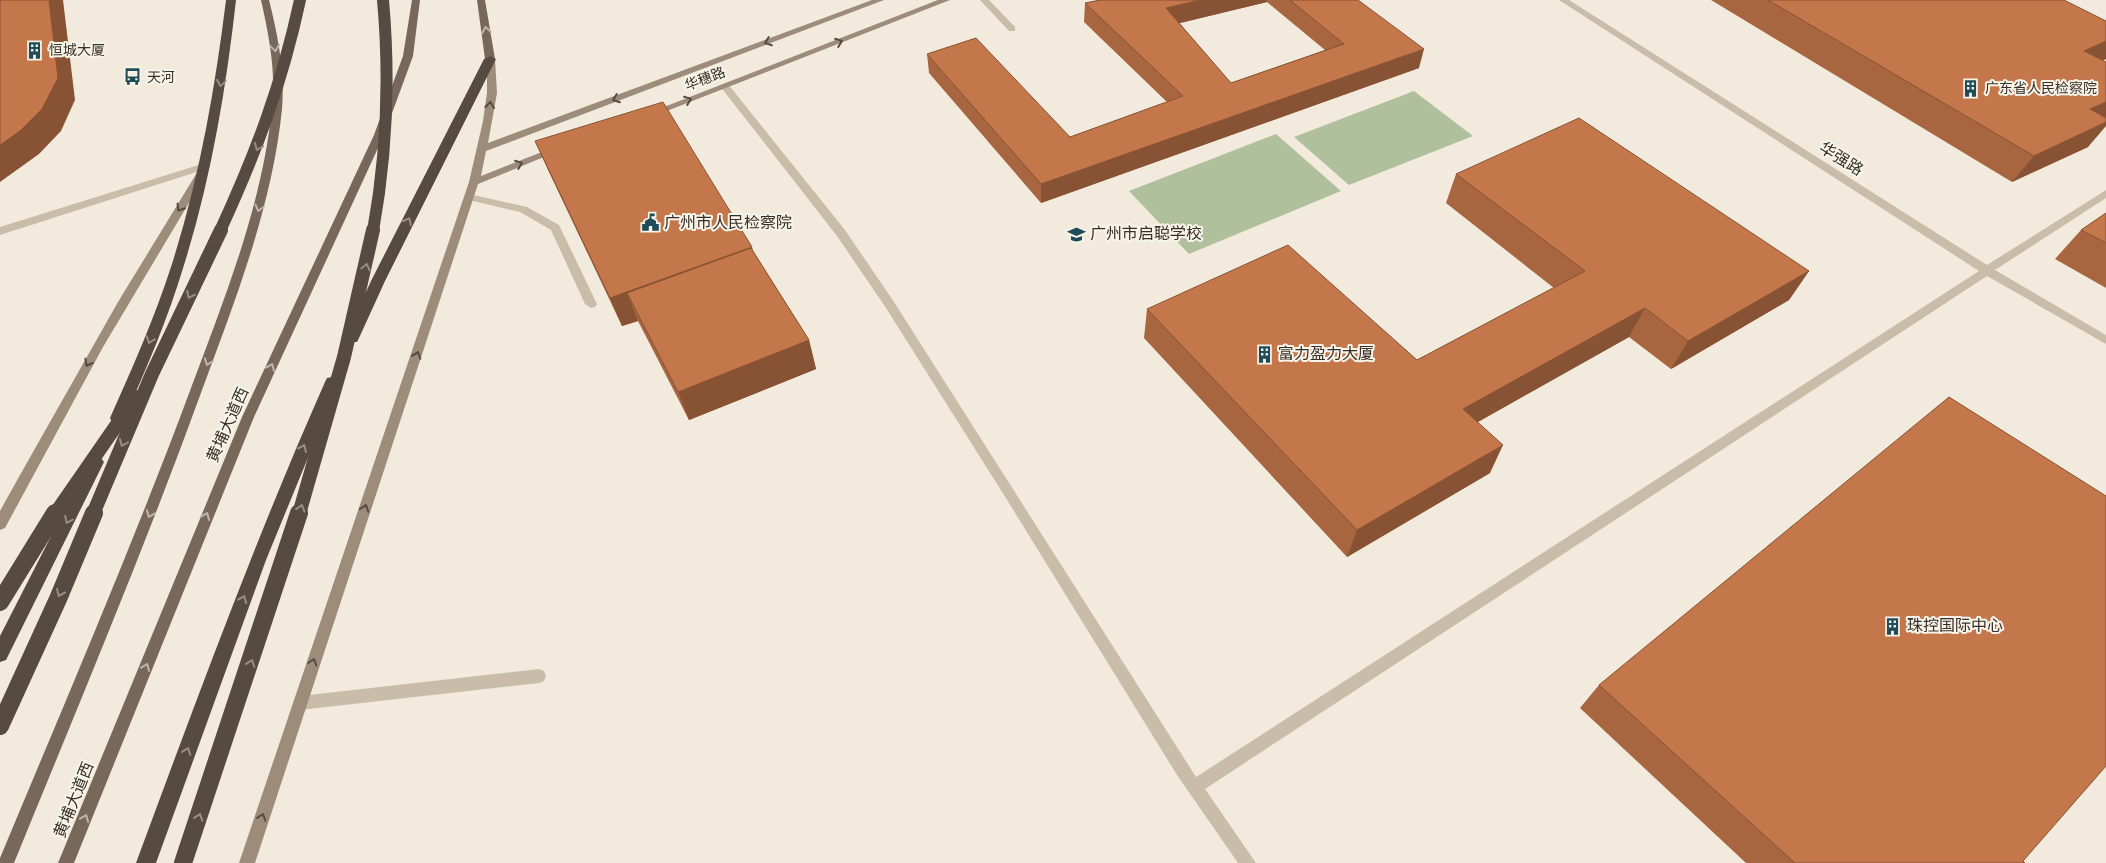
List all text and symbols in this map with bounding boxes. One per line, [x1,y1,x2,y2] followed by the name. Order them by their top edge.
[481,25,491,34] one-way arrow
[765,36,773,46] one-way arrow
[834,37,843,48] one-way arrow
[25,40,45,60] building icon: 恒城大厦
[49,41,105,60] place label: 恒城大厦
[269,44,280,52] one-way arrow
[682,63,728,95] street label: 华穗路
[123,67,143,87] bus stop icon: 天河
[147,68,175,87] place label: 天河
[1961,78,1981,98] building icon: 广东省人民检察院
[217,79,227,88] one-way arrow
[1985,79,2097,98] place label: 广东省人民检察院
[613,93,621,103] one-way arrow
[683,96,692,106] one-way arrow
[484,100,495,108] one-way arrow
[1815,137,1867,181] street label: 华强路
[253,143,263,151] one-way arrow
[515,160,523,170] one-way arrow
[176,202,186,211] one-way arrow
[254,204,264,212] one-way arrow
[664,212,792,234] place label: 广州市人民检察院
[640,213,660,233] public building icon: 广州市人民检察院
[402,217,412,226] one-way arrow
[1090,223,1202,245] place label: 广州市启聪学校
[1066,224,1086,244] school or university icon: 广州市启聪学校
[360,263,371,272] one-way arrow
[186,290,196,299] one-way arrow
[146,335,156,344] one-way arrow
[1278,343,1374,365] place label: 富力盈力大厦
[1254,344,1274,364] building icon: 富力盈力大厦
[411,351,421,359] one-way arrow
[84,357,94,366] one-way arrow
[204,358,214,366] one-way arrow
[264,363,275,372] one-way arrow
[202,384,254,466] street label: 黄埔大道西
[119,438,129,447] one-way arrow
[296,444,307,453] one-way arrow
[295,505,305,513] one-way arrow
[359,505,369,513] one-way arrow
[145,509,156,518] one-way arrow
[200,512,210,521] one-way arrow
[64,515,74,524] one-way arrow
[55,588,66,597] one-way arrow
[236,595,247,604] one-way arrow
[1907,615,2003,637] place label: 珠控国际中心
[1883,616,1903,636] building icon: 珠控国际中心
[245,659,255,668] one-way arrow
[307,659,317,667] one-way arrow
[139,663,150,672] one-way arrow
[181,748,191,756] one-way arrow
[49,759,99,841] street label: 黄埔大道西
[193,813,203,822] one-way arrow
[256,813,266,821] one-way arrow
[78,814,89,823] one-way arrow

